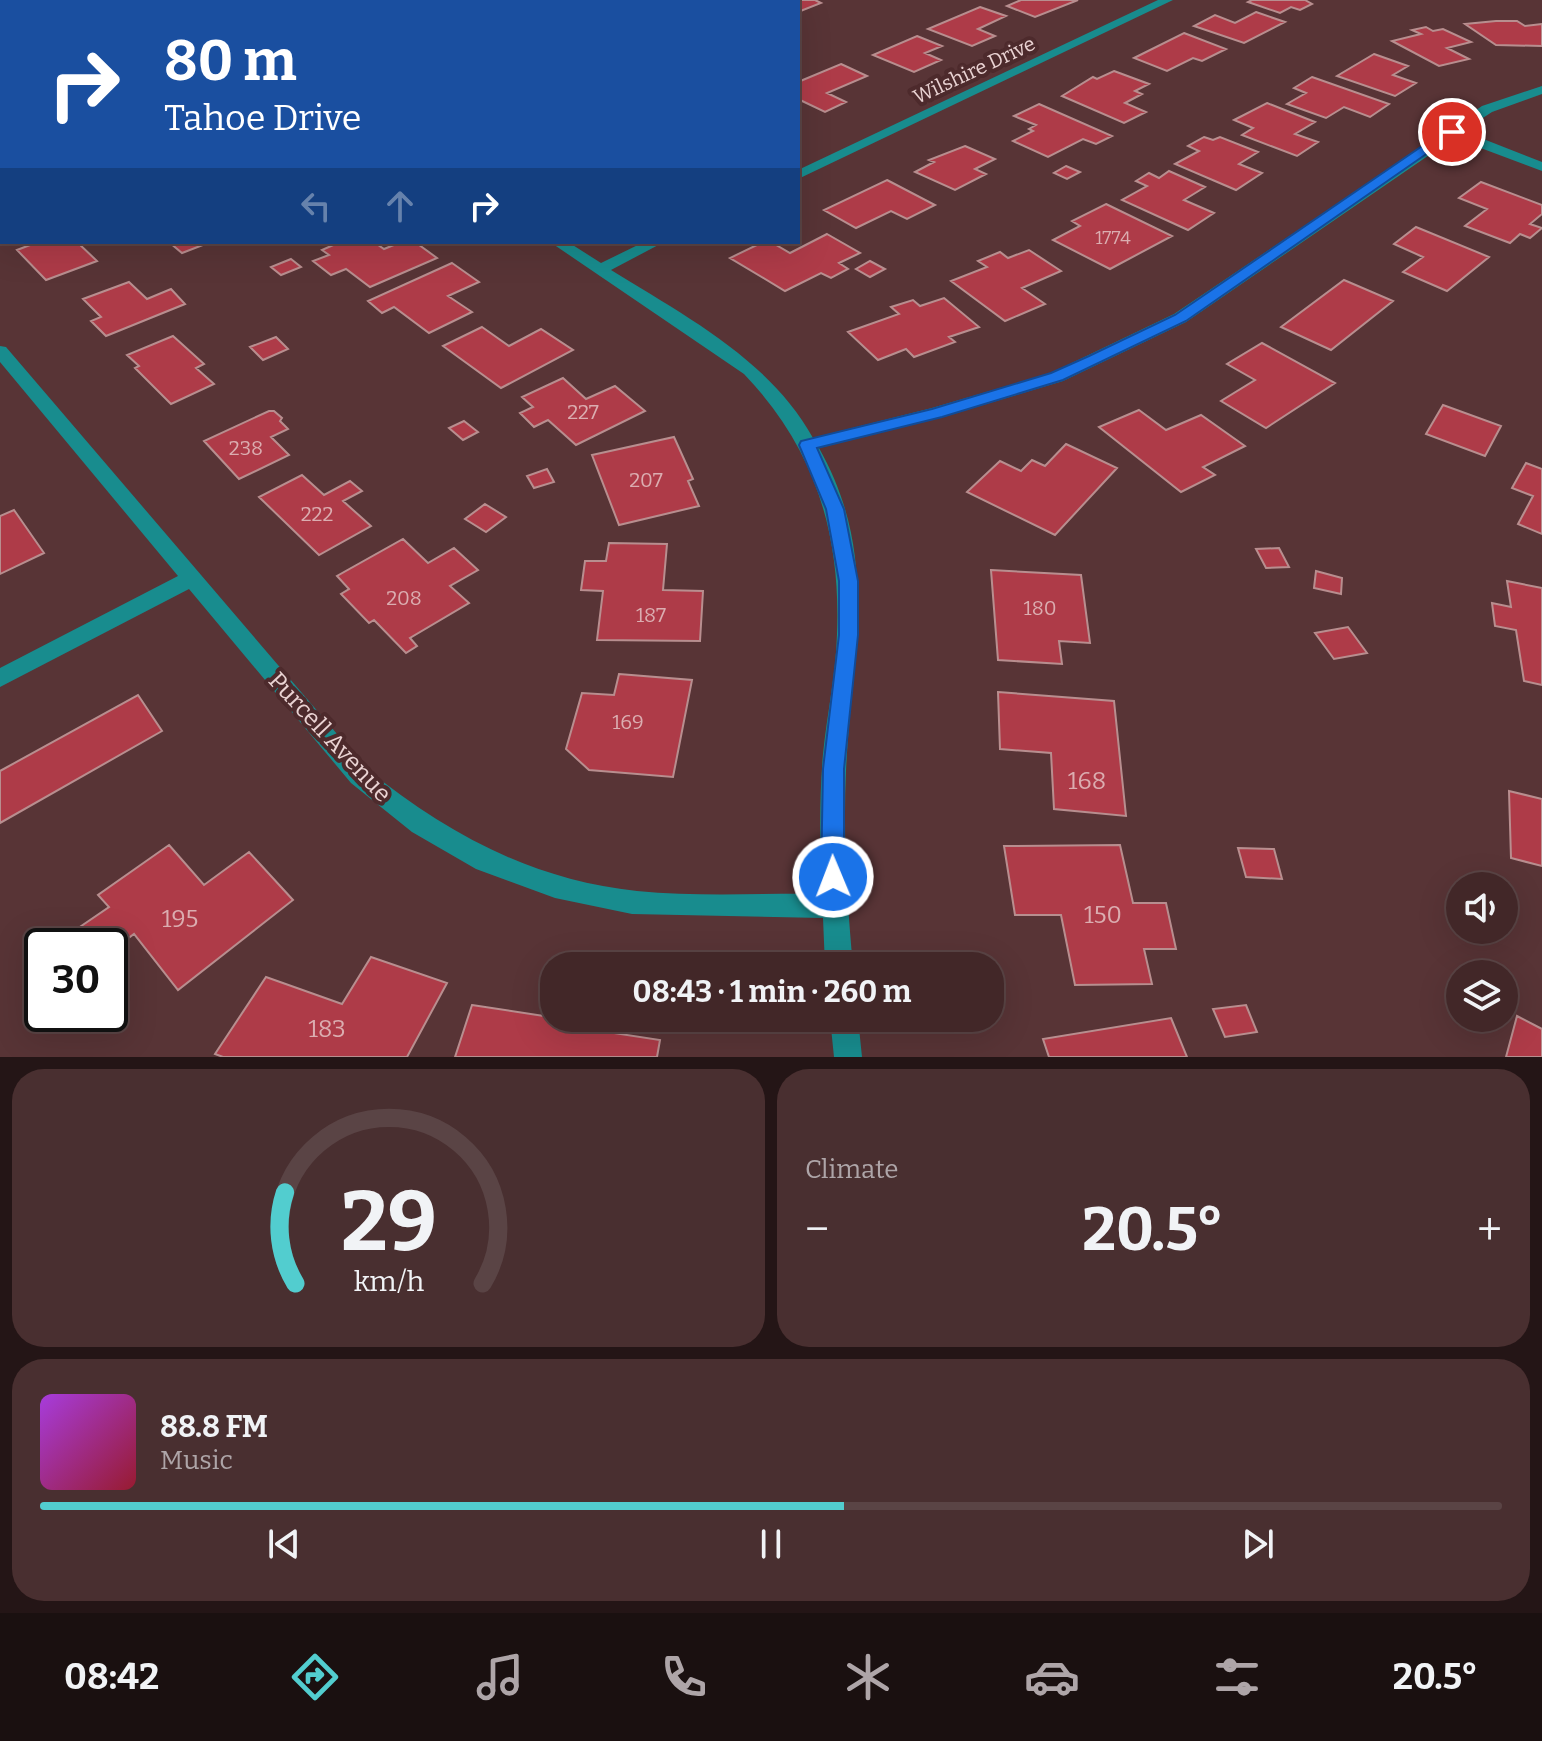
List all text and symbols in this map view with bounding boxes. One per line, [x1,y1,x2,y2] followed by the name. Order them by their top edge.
[164,28,297,95] text: 80 m
[909,31,1039,109] street label: Wilshire Drive
[32,32,136,136] icon: right
[164,96,361,140] text: Tahoe Drive
[1418,98,1486,166] pin
[1430,110,1474,154] icon: arrive
[294,184,338,228] icon: left
[378,184,422,228] icon: ahead
[462,184,506,228] icon: right
[1095,227,1131,249] house number: 1774
[567,400,599,424] house number: 227
[229,436,263,460] house number: 238
[629,468,663,492] house number: 207
[301,502,333,526] house number: 222
[386,586,422,610] house number: 208
[1024,596,1056,620] house number: 180
[636,603,666,627] house number: 187
[263,666,397,808] street label: Purcell Avenue
[612,710,644,734] house number: 169
[1068,767,1106,795] house number: 168
[791,835,875,919] position arrow
[1446,872,1518,1032] map controls
[1446,872,1518,944] button: sound
[1084,901,1122,929] house number: 150
[162,905,198,933] house number: 195
[24,928,128,1032] speed limit sign: 30
[1446,960,1518,1032] button: layers
[633,974,911,1010] text: 08:43 · 1 min · 260 m
[308,1015,346,1043] house number: 183
[805,1154,899,1185] text: Climate
[341,1172,436,1272] text: 29
[1082,1194,1224,1266] text: 20.5°
[805,1203,829,1256] text: −
[1477,1203,1502,1256] text: +
[353,1264,424,1299] text: km/h
[160,1409,268,1445] text: 88.8 FM
[160,1445,233,1476] text: Music
[262,1522,306,1566] icon: previous
[749,1522,793,1566] icon: pause
[1236,1522,1280,1566] icon: next
[287,1649,343,1705] icon: directions
[472,1649,528,1705] icon: music
[656,1649,712,1705] icon: phone
[840,1649,896,1705] icon: climate
[1024,1649,1080,1705] icon: car
[1209,1649,1265,1705] icon: filters
[64,1655,159,1699] text: 08:42
[1393,1655,1478,1699] text: 20.5°

